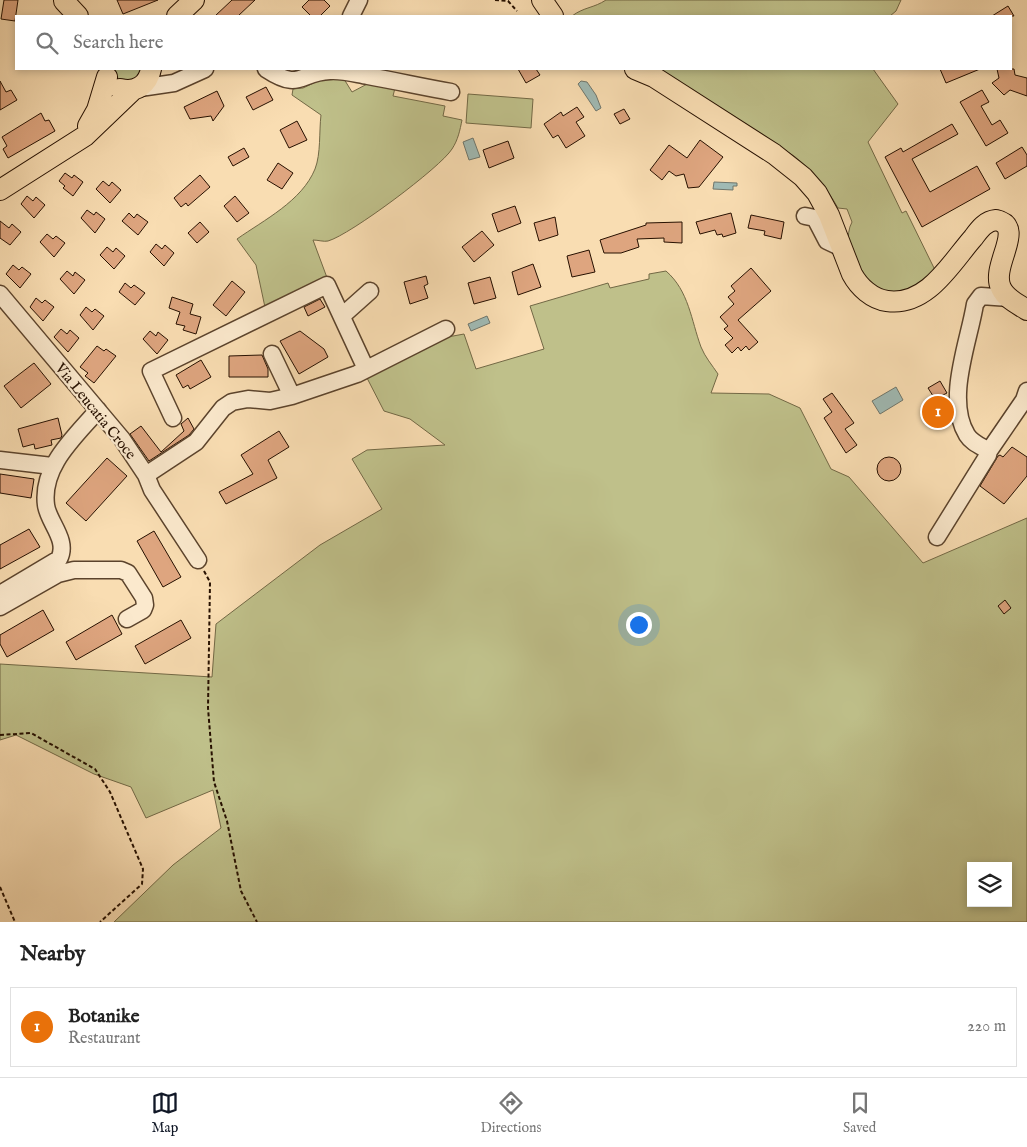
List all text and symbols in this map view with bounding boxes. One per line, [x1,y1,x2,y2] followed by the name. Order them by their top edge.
[15,15,1012,70] search box
[33,29,61,57] icon: search
[73,31,164,55] text: Search here
[50,359,140,463] street label: Via Leucatia Croce
[922,393,954,431] pin: 1
[626,612,652,638] your location
[967,862,1012,907] map controls
[967,862,1012,907] button: layers
[20,941,85,968] text: Nearby
[68,1005,140,1029] text: Botanike
[34,1017,40,1037] text: 1
[967,1017,1006,1037] text: 220 m
[68,1029,141,1049] text: Restaurant
[151,1089,179,1137] tab: Map
[480,1089,541,1137] tab: Directions
[843,1089,876,1137] tab: Saved

